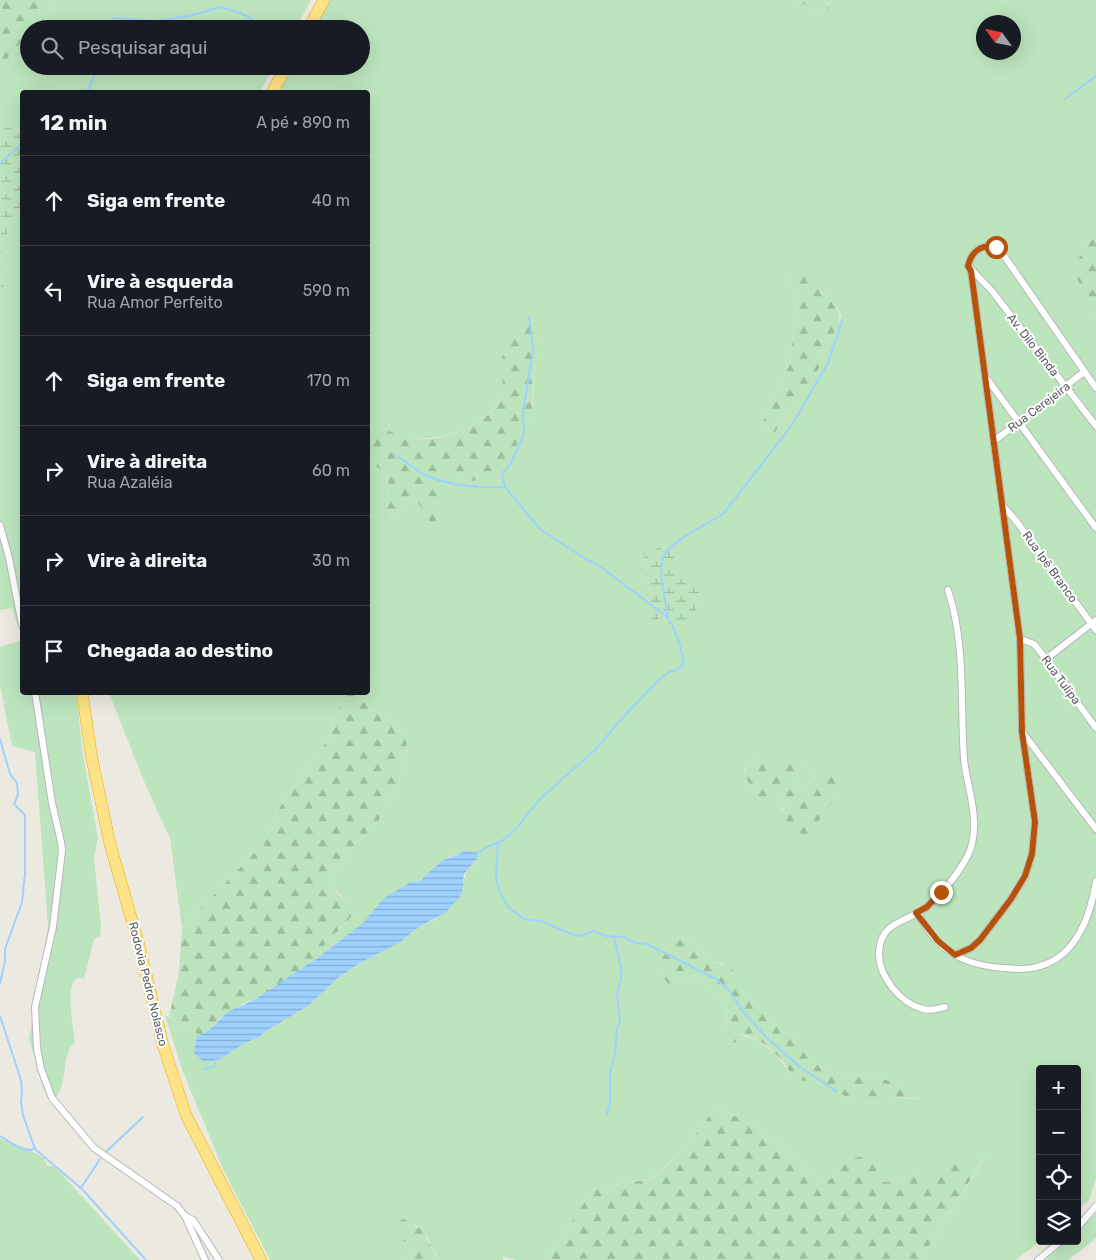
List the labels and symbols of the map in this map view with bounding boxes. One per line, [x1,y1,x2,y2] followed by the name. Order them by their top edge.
[976,15,1021,60] north arrow
[985,236,1008,259] route start
[1004,311,1062,379] street label: Av. Dilo Binda
[1005,379,1073,435] street label: Rua Cerejeira
[1019,529,1081,605] street label: Rua Ipê Branco
[1039,653,1083,707] street label: Rua Tulipa
[930,881,953,904] route end
[126,920,170,1048] street label: Rodovia Pedro Nolasco

